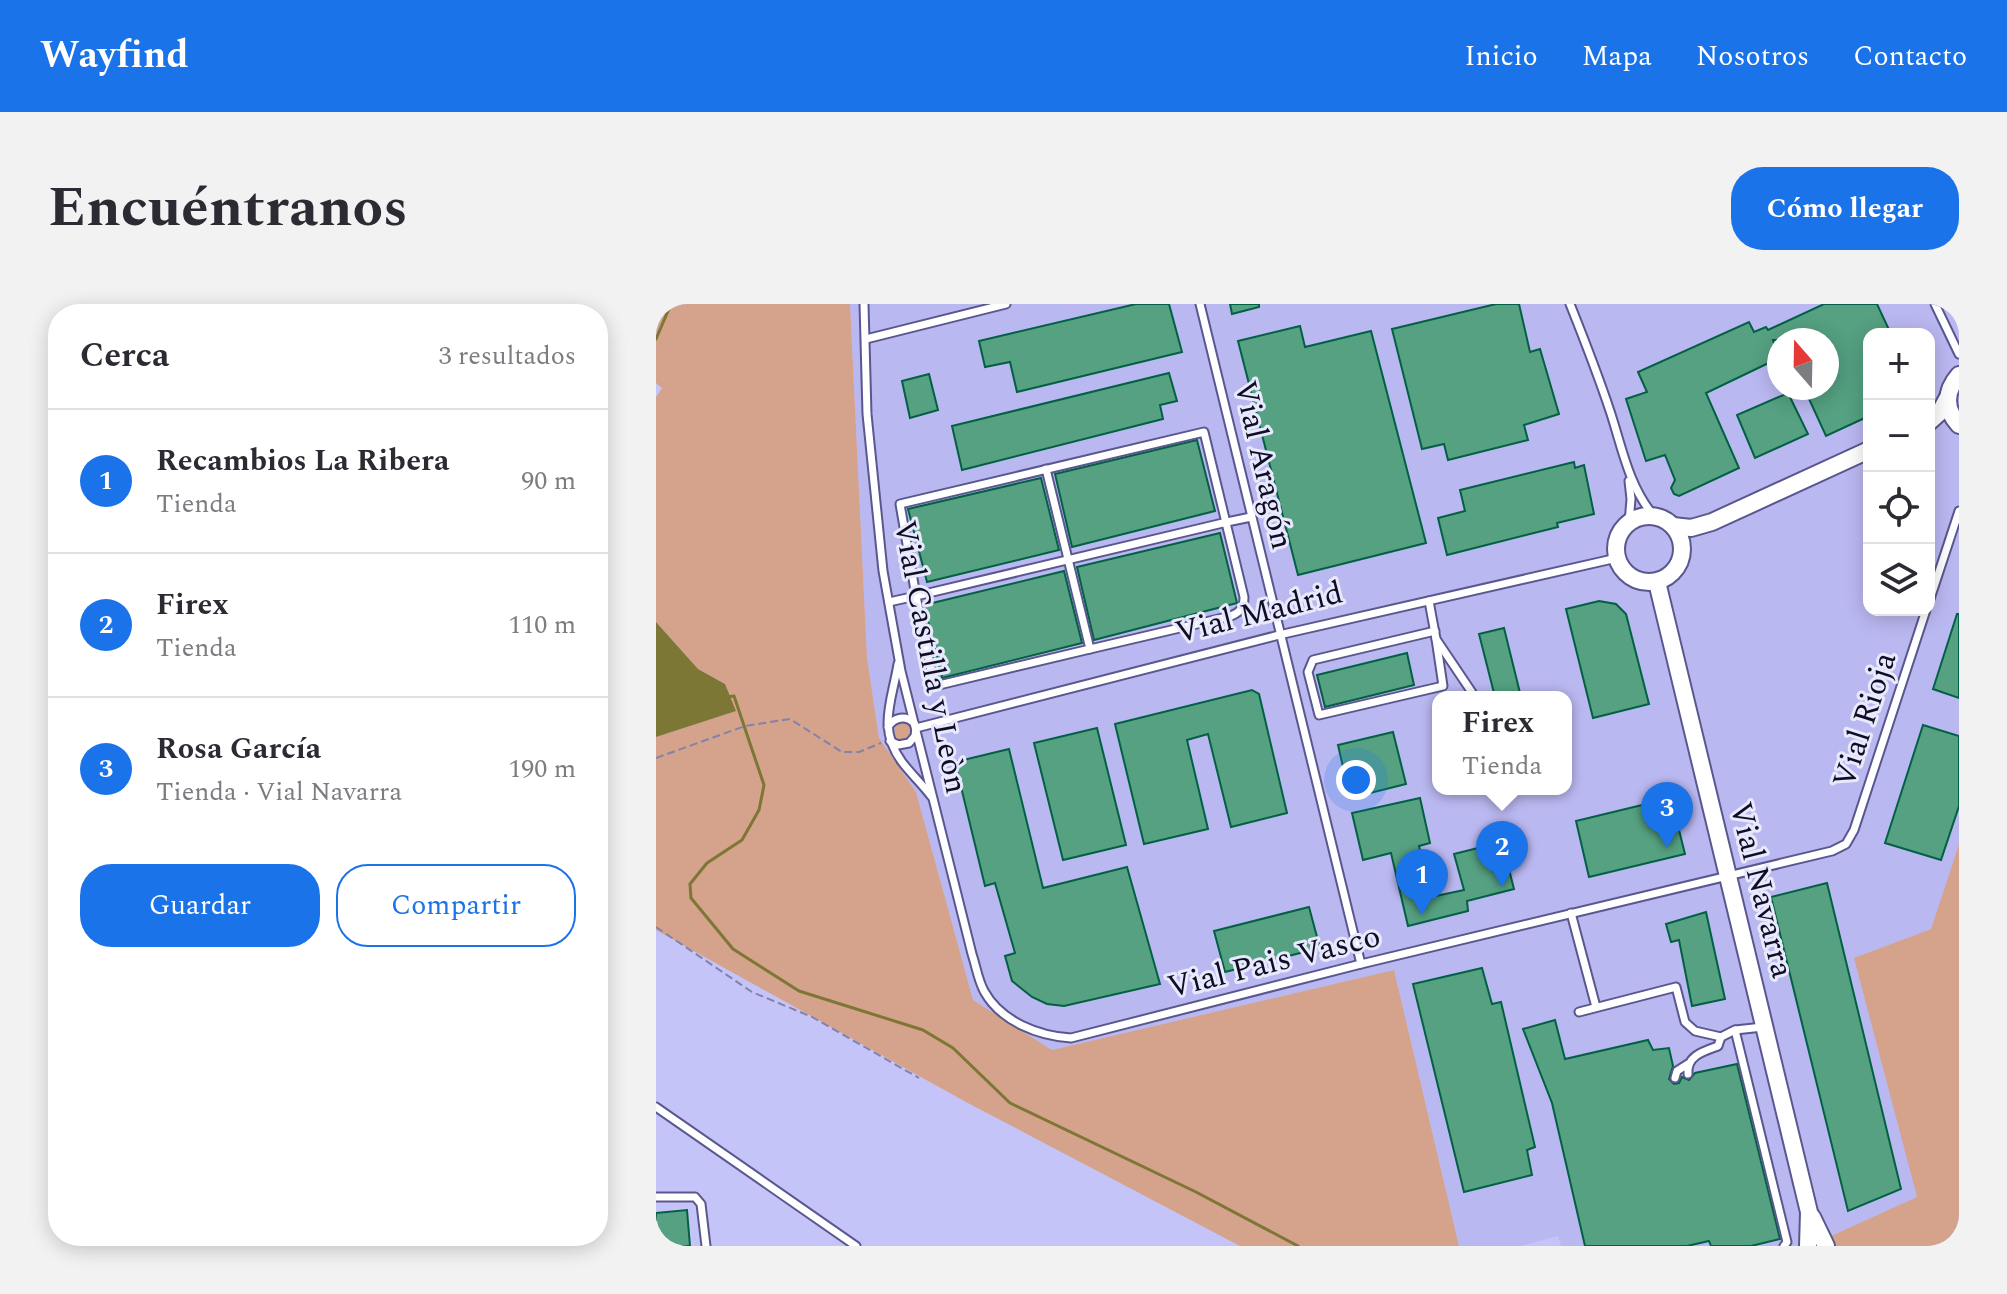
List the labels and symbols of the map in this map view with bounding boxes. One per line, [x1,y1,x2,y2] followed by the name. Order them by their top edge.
[1767,328,1839,400] north arrow
[1220,376,1306,554] street label: Vial Aragón
[879,516,981,798] street label: Vial Castilla y Leòn
[1170,568,1348,658] street label: Vial Madrid
[1820,645,1910,795] street label: Vial Rioja
[1336,760,1376,800] your location
[1641,782,1693,848] pin: 3
[1715,797,1807,984] street label: Vial Navarra
[1476,821,1528,887] pin: 2
[1396,849,1448,915] pin: 1
[1162,912,1386,1012] street label: Vial Pais Vasco

